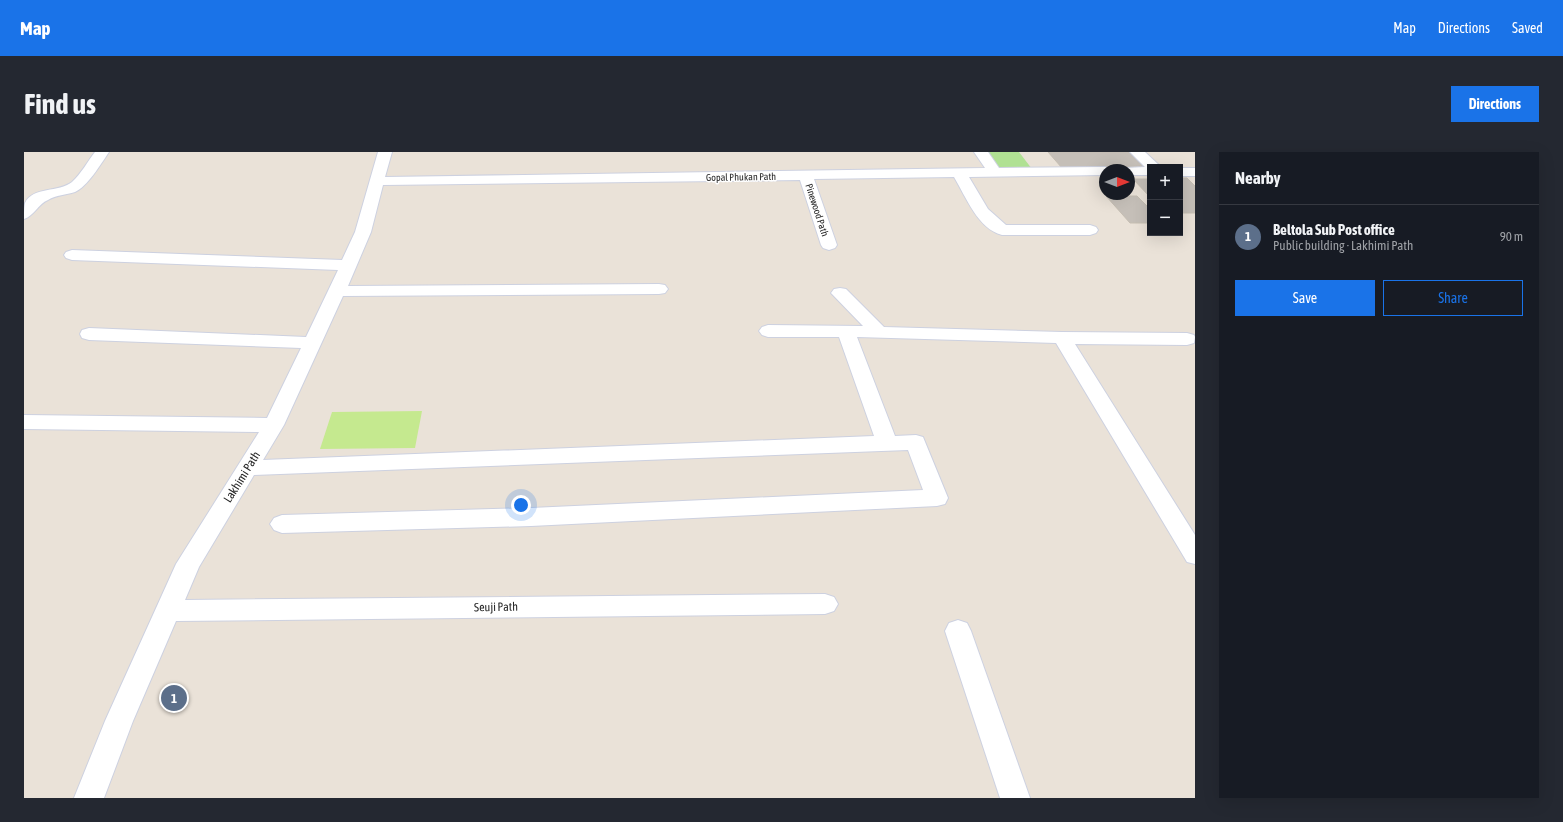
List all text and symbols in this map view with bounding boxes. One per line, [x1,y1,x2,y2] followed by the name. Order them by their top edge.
[20,17,51,39] text: Map
[1393,20,1416,36] text: Map
[1438,20,1490,36] text: Directions
[1512,20,1543,36] text: Saved
[1451,86,1539,122] button: Directions
[24,88,96,120] text: Find us
[1099,164,1135,200] north arrow
[1147,164,1183,236] map controls
[1147,164,1183,200] button: +
[1235,168,1281,188] text: Nearby
[706,171,776,183] street label: Gopal Phukan Path
[803,182,831,238] street label: Pinewood Path
[1147,200,1183,236] button: −
[1273,221,1395,238] text: Beltola Sub Post office
[1245,229,1251,244] text: 1
[1500,229,1523,244] text: 90 m
[1273,238,1413,253] text: Public building · Lakhimi Path
[1235,280,1375,316] button: Save
[1383,280,1523,316] button: Share
[221,449,263,505] street label: Lakhimi Path
[511,495,531,515] your location
[474,600,518,614] street label: Seuji Path
[161,683,187,713] pin: 1

